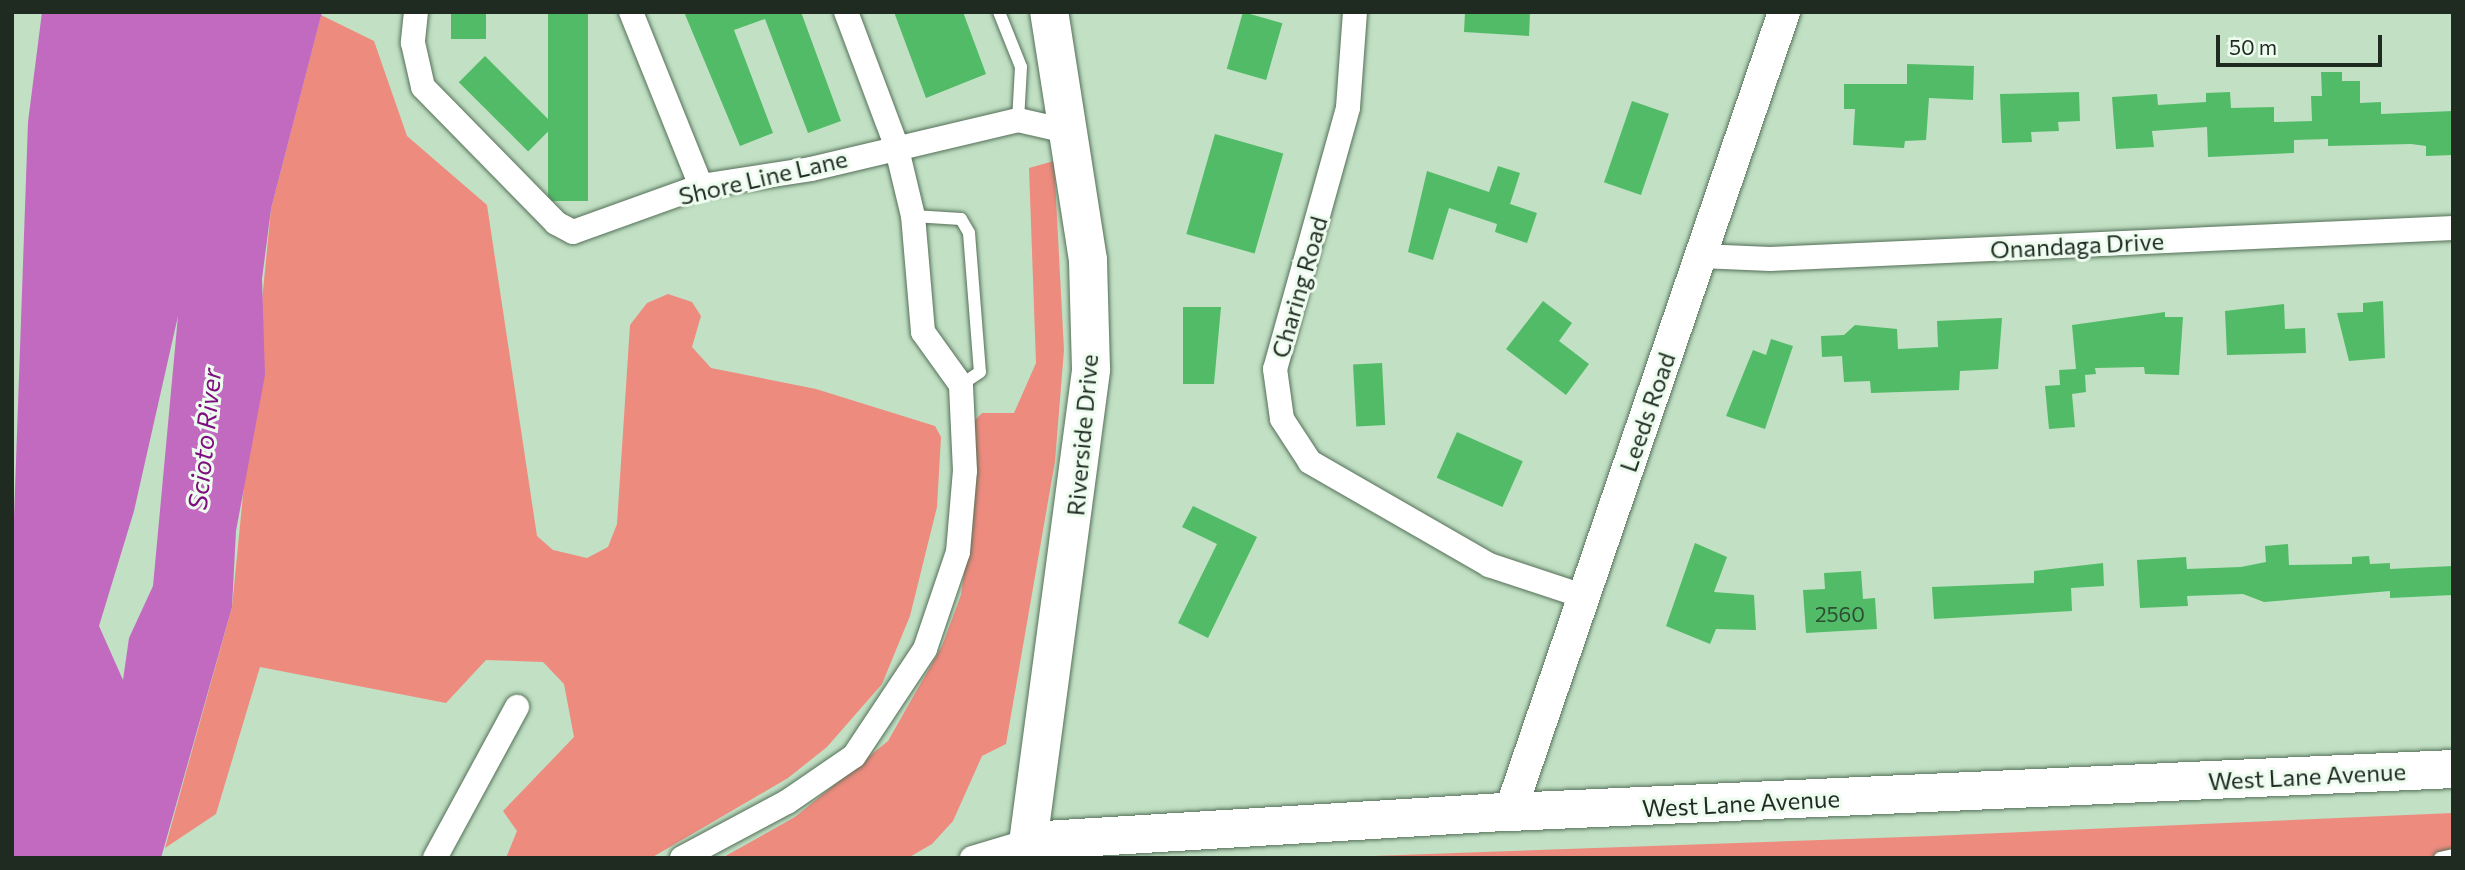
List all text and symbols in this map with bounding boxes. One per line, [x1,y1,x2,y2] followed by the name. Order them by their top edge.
[2220,21,2386,65] scale bar
[2229,34,2277,59] text: 50 m
[676,144,850,210] street label: Shore Line Lane
[1265,213,1333,361] street label: Charing Road
[1989,226,2165,264] street label: Onandaga Drive
[1613,348,1681,476] street label: Leeds Road
[1061,353,1103,517] street label: Riverside Drive
[181,367,227,511] water label: Scioto River
[1815,601,1865,627] house number: 2560
[2207,756,2407,796] street label: West Lane Avenue
[1641,783,1841,823] street label: West Lane Avenue

